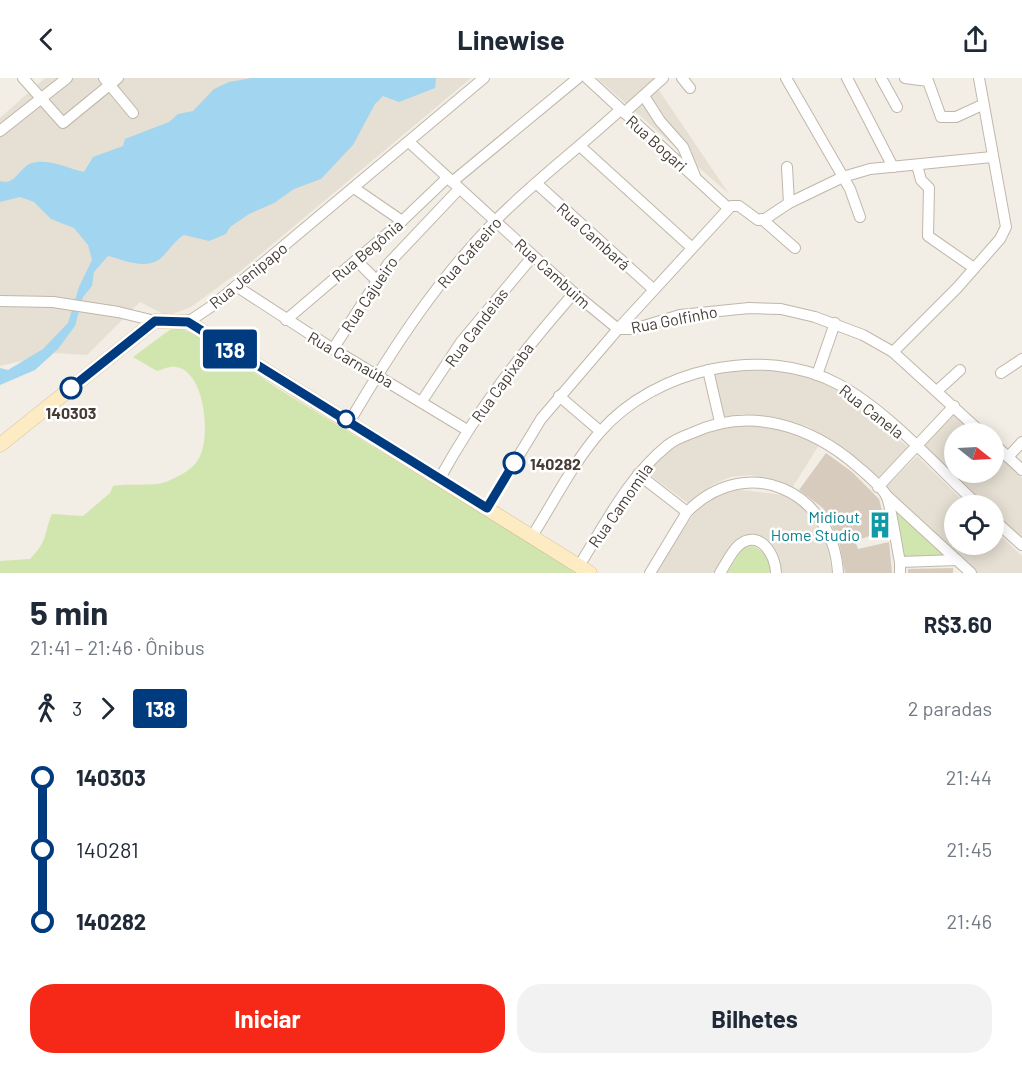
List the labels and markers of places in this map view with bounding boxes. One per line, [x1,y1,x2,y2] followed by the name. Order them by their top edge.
[60,377,82,399] marker: 140303
[46,403,96,422] place label: 140303
[337,410,355,428] unlabelled marker
[503,452,525,474] marker: 140282
[530,454,581,473] place label: 140282
[771,507,860,544] place label: Midiout Home Studio
[865,510,895,540] building icon: Midiout Home Studio

